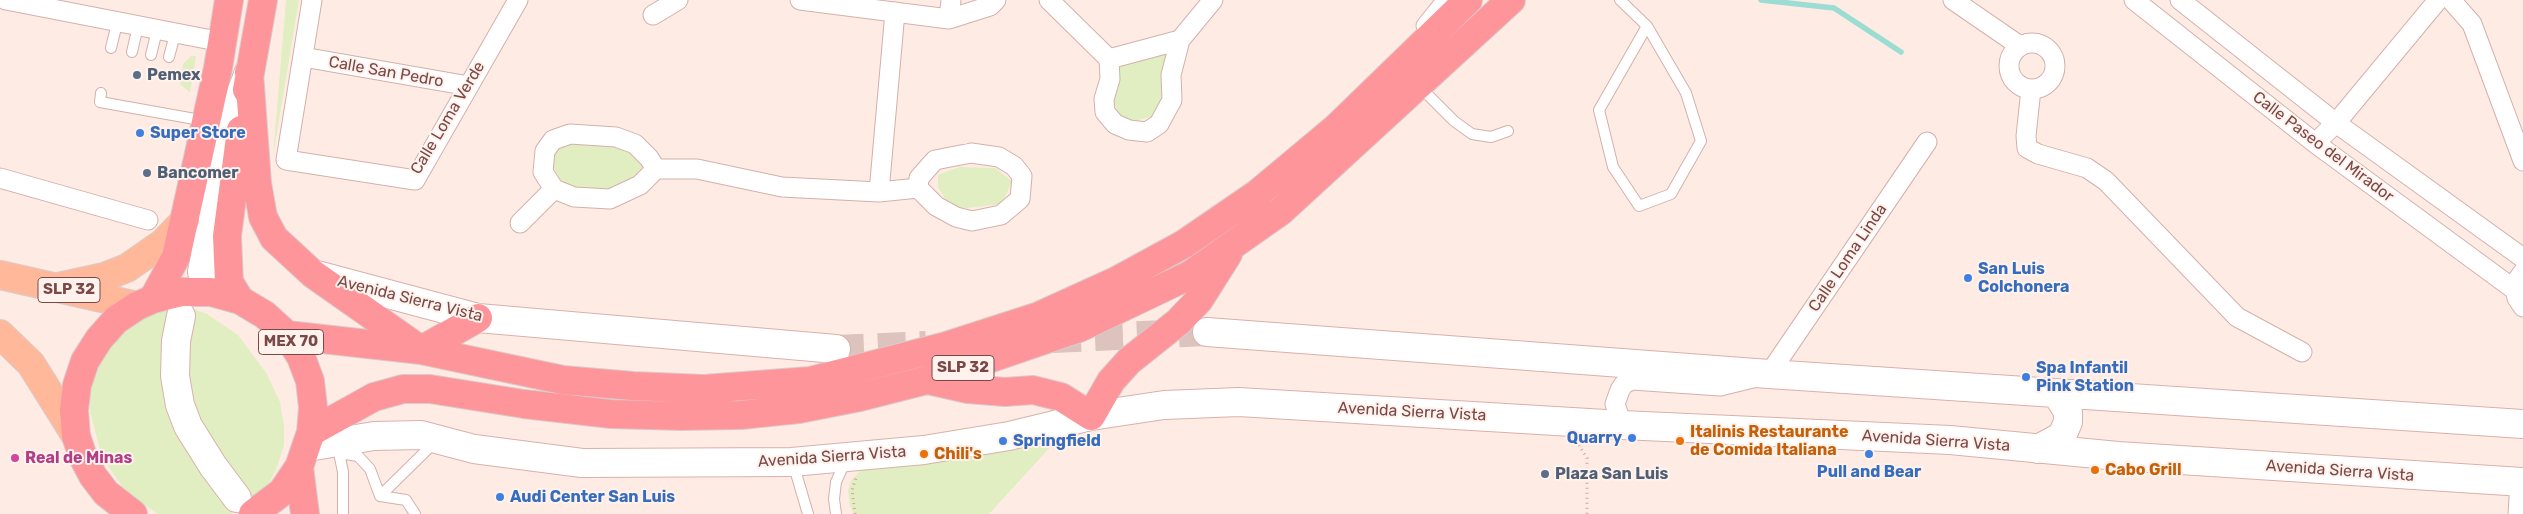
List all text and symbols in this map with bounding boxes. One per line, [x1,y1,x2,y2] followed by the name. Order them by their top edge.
[327,52,445,92] street label: Calle San Pedro
[407,58,489,178] street label: Calle Loma Verde
[147,65,201,85] place label: Pemex
[131,69,143,81] marker: Pemex
[2249,88,2397,206] street label: Calle Paseo del Mirador
[150,123,246,143] place label: Super Store
[134,127,146,139] marker: Super Store
[157,163,239,183] place label: Bancomer
[141,167,153,179] marker: Bancomer
[1805,200,1891,316] street label: Calle Loma Linda
[1978,259,2070,297] place label: San Luis Colchonera
[336,272,484,326] street label: Avenida Sierra Vista
[1962,272,1974,284] marker: San Luis Colchonera
[38,278,100,302] road number: SLP 32
[258,330,324,354] road number: MEX 70
[932,356,994,380] road number: SLP 32
[2036,358,2134,396] place label: Spa Infantil Pink Station
[2020,371,2032,383] marker: Spa Infantil Pink Station
[1337,399,1487,425] street label: Avenida Sierra Vista
[1690,422,1849,460] place label: Italinis Restaurante de Comida Italiana
[1861,426,2011,456] street label: Avenida Sierra Vista
[1567,428,1622,448] place label: Quarry
[1013,431,1101,451] place label: Springfield
[1626,432,1638,444] marker: Quarry
[997,435,1009,447] marker: Springfield
[1674,435,1686,447] marker: Italinis Restaurante de Comida Italiana
[757,442,907,472] street label: Avenida Sierra Vista
[934,444,982,464] place label: Chili's
[25,448,132,468] place label: Real de Minas
[918,448,930,460] marker: Chili's
[1863,448,1875,460] marker: Pull and Bear
[9,452,21,464] marker: Real de Minas
[2265,456,2415,486] street label: Avenida Sierra Vista
[2105,460,2181,480] place label: Cabo Grill
[1817,462,1921,482] place label: Pull and Bear
[1555,464,1668,484] place label: Plaza San Luis
[2089,464,2101,476] marker: Cabo Grill
[1539,468,1551,480] marker: Plaza San Luis
[510,487,675,507] place label: Audi Center San Luis
[494,491,506,503] marker: Audi Center San Luis

